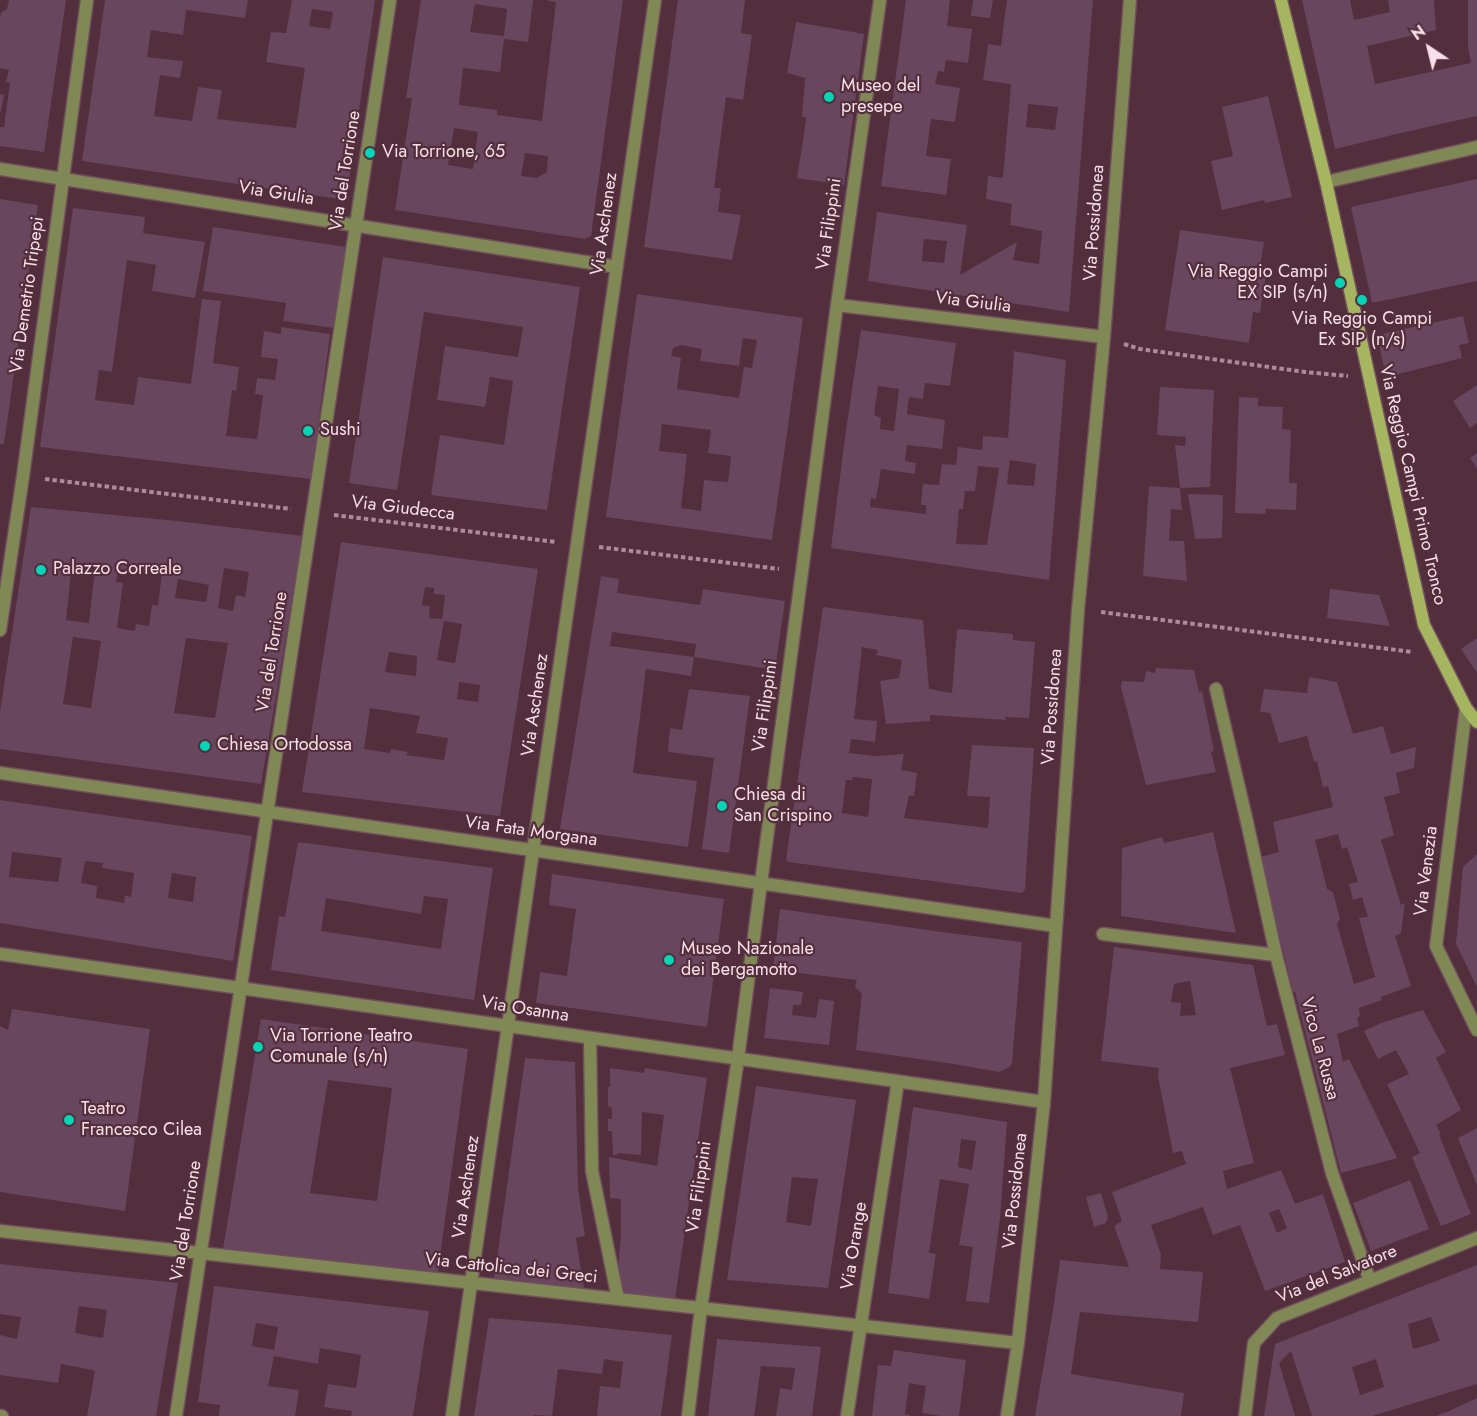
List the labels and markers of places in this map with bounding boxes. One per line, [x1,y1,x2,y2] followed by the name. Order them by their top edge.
[841,76,920,118] place label: Museo del presepe
[822,90,836,104] marker: Museo del presepe
[382,142,505,164] place label: Via Torrione, 65
[363,146,377,160] marker: Via Torrione, 65
[1188,262,1328,304] place label: Via Reggio Campi EX SIP (s/n)
[1333,276,1347,290] marker: Via Reggio Campi EX SIP (s/n)
[1355,293,1369,307] marker: Via Reggio Campi Ex SIP (n/s)
[1292,309,1432,352] place label: Via Reggio Campi Ex SIP (n/s)
[320,420,361,442] place label: Sushi
[301,424,315,438] marker: Sushi
[53,559,181,581] place label: Palazzo Correale
[34,563,48,577] marker: Palazzo Correale
[217,735,352,757] place label: Chiesa Ortodossa
[198,739,212,753] marker: Chiesa Ortodossa
[734,785,832,828] place label: Chiesa di San Crispino
[715,799,729,813] marker: Chiesa di San Crispino
[681,939,814,982] place label: Museo Nazionale dei Bergamotto
[662,953,676,967] marker: Museo Nazionale dei Bergamotto
[270,1026,413,1068] place label: Via Torrione Teatro Comunale (s/n)
[251,1040,265,1054] marker: Via Torrione Teatro Comunale (s/n)
[81,1099,202,1142] place label: Teatro Francesco Cilea
[62,1113,76,1127] marker: Teatro Francesco Cilea

